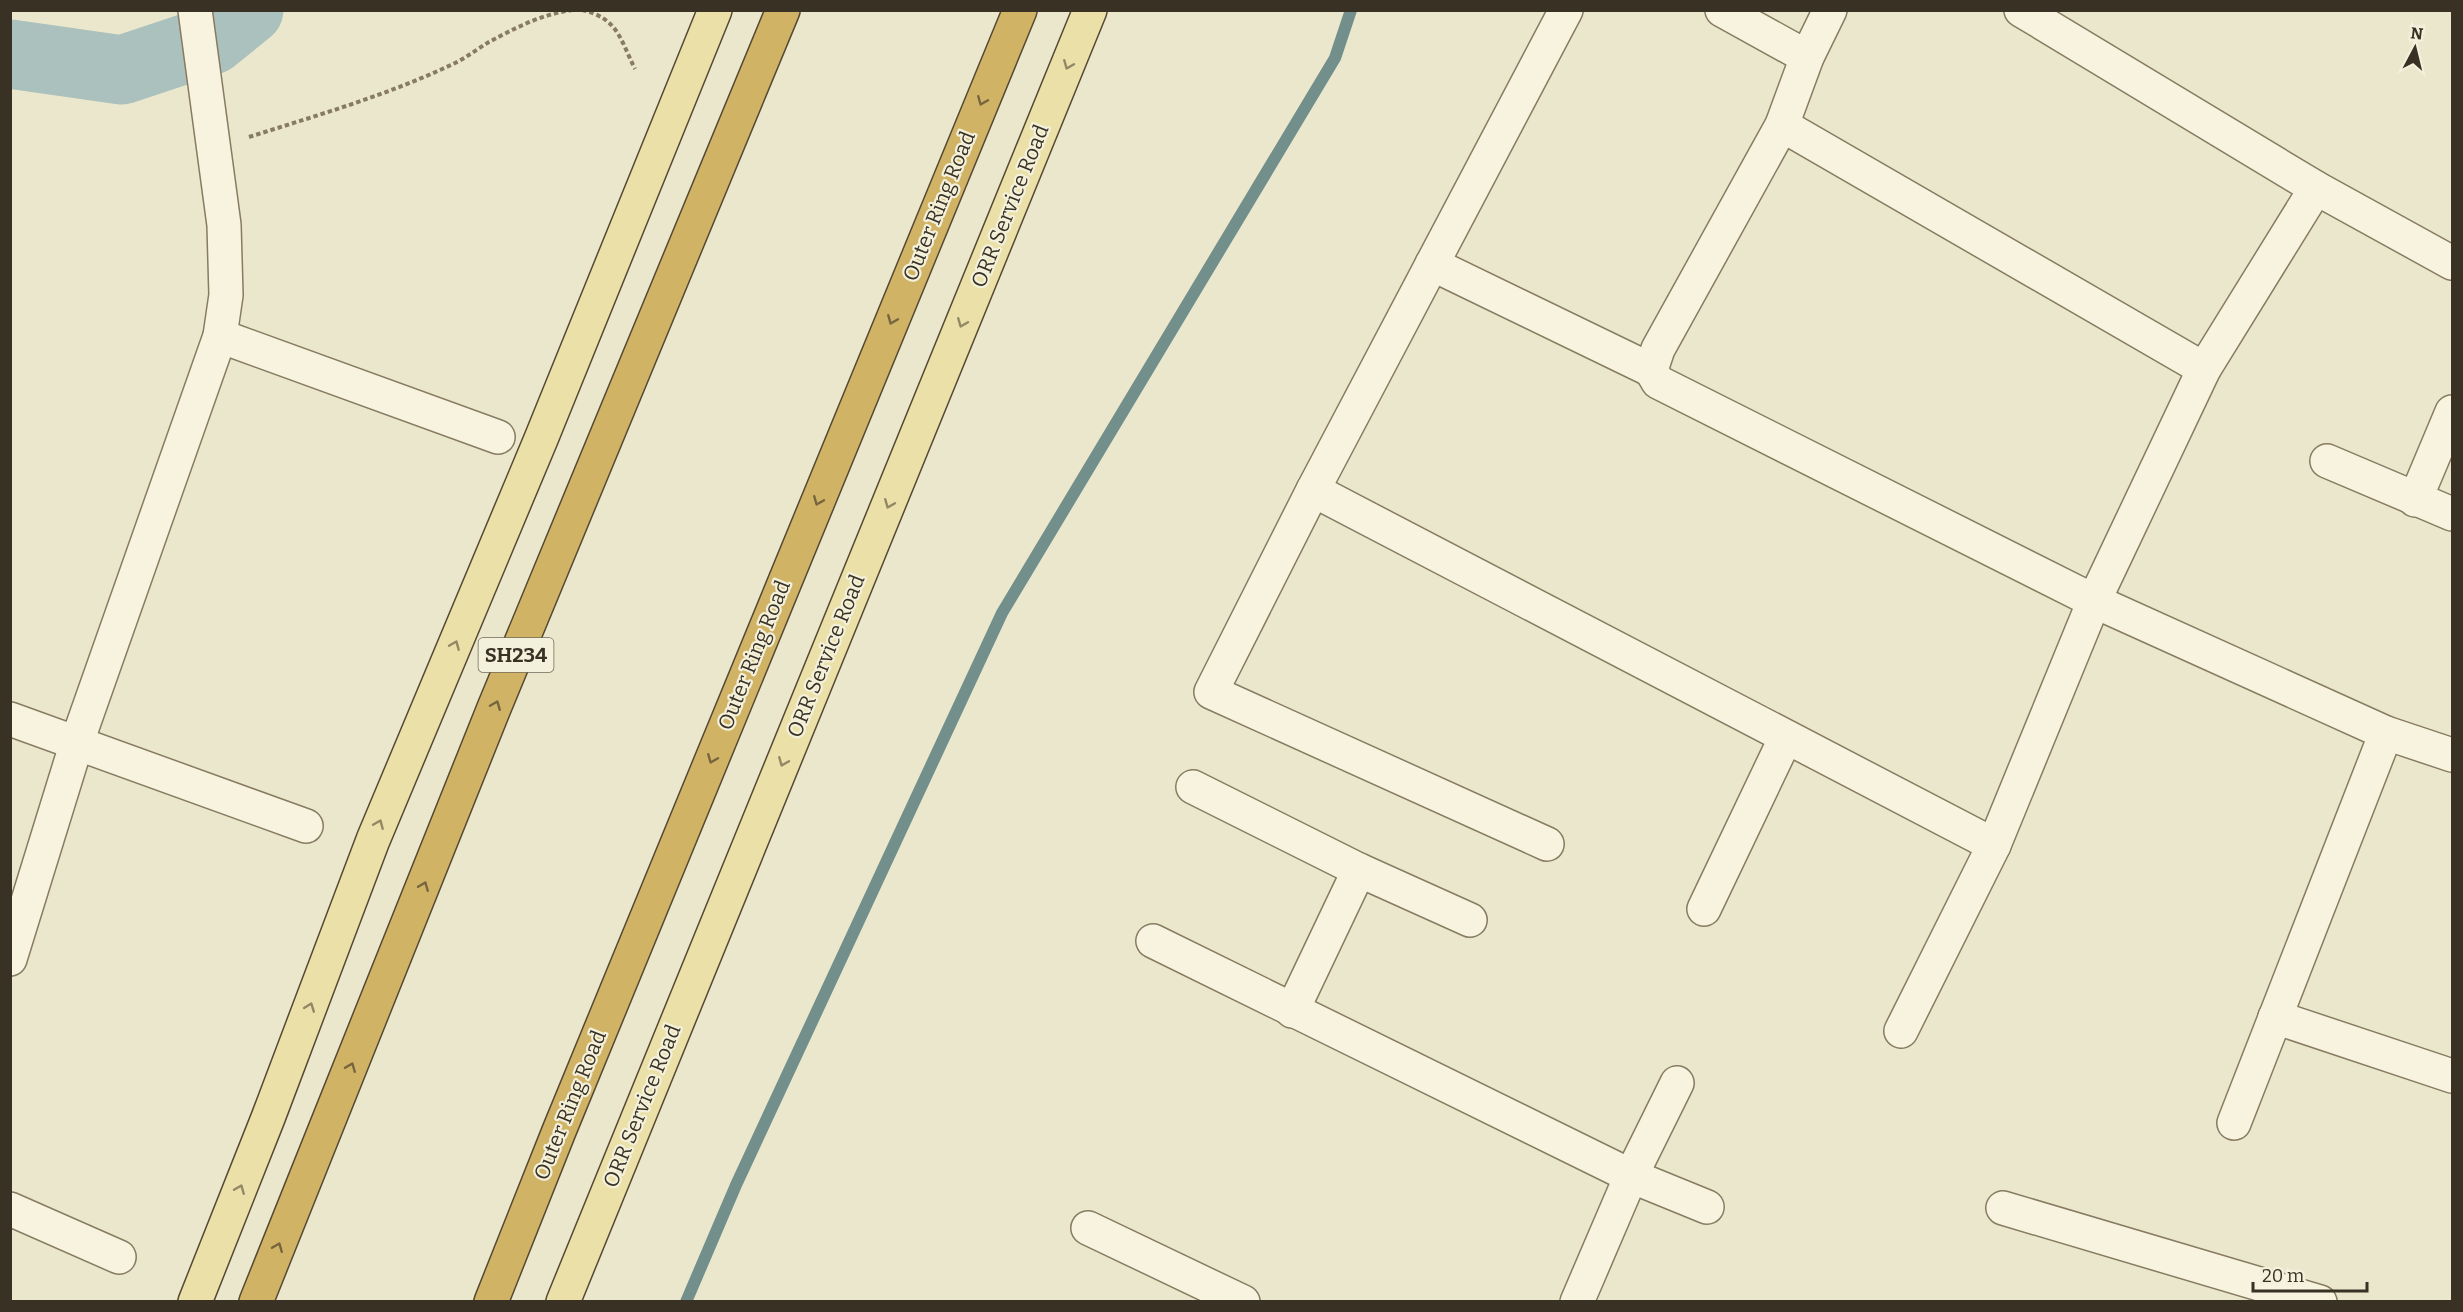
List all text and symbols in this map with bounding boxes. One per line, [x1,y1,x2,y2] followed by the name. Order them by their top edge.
[2385,18,2445,78] north arrow
[2409,23,2424,44] text: N
[1063,58,1075,69] one-way arrow
[977,95,989,106] one-way arrow
[965,121,1055,291] street label: ORR Service Road
[897,127,981,285] street label: Outer Ring Road
[887,314,899,325] one-way arrow
[957,317,969,328] one-way arrow
[813,494,825,505] one-way arrow
[884,497,896,508] one-way arrow
[781,571,871,741] street label: ORR Service Road
[712,576,796,734] street label: Outer Ring Road
[478,638,554,672] road number: SH234
[448,640,460,651] one-way arrow
[489,700,501,711] one-way arrow
[707,752,719,763] one-way arrow
[778,755,790,766] one-way arrow
[372,820,384,831] one-way arrow
[417,881,430,892] one-way arrow
[303,1002,315,1013] one-way arrow
[597,1021,687,1191] street label: ORR Service Road
[528,1026,612,1184] street label: Outer Ring Road
[344,1062,356,1073] one-way arrow
[233,1184,245,1195] one-way arrow
[271,1243,283,1254] one-way arrow
[2253,1255,2367,1293] scale bar
[2262,1265,2304,1287] text: 20 m

